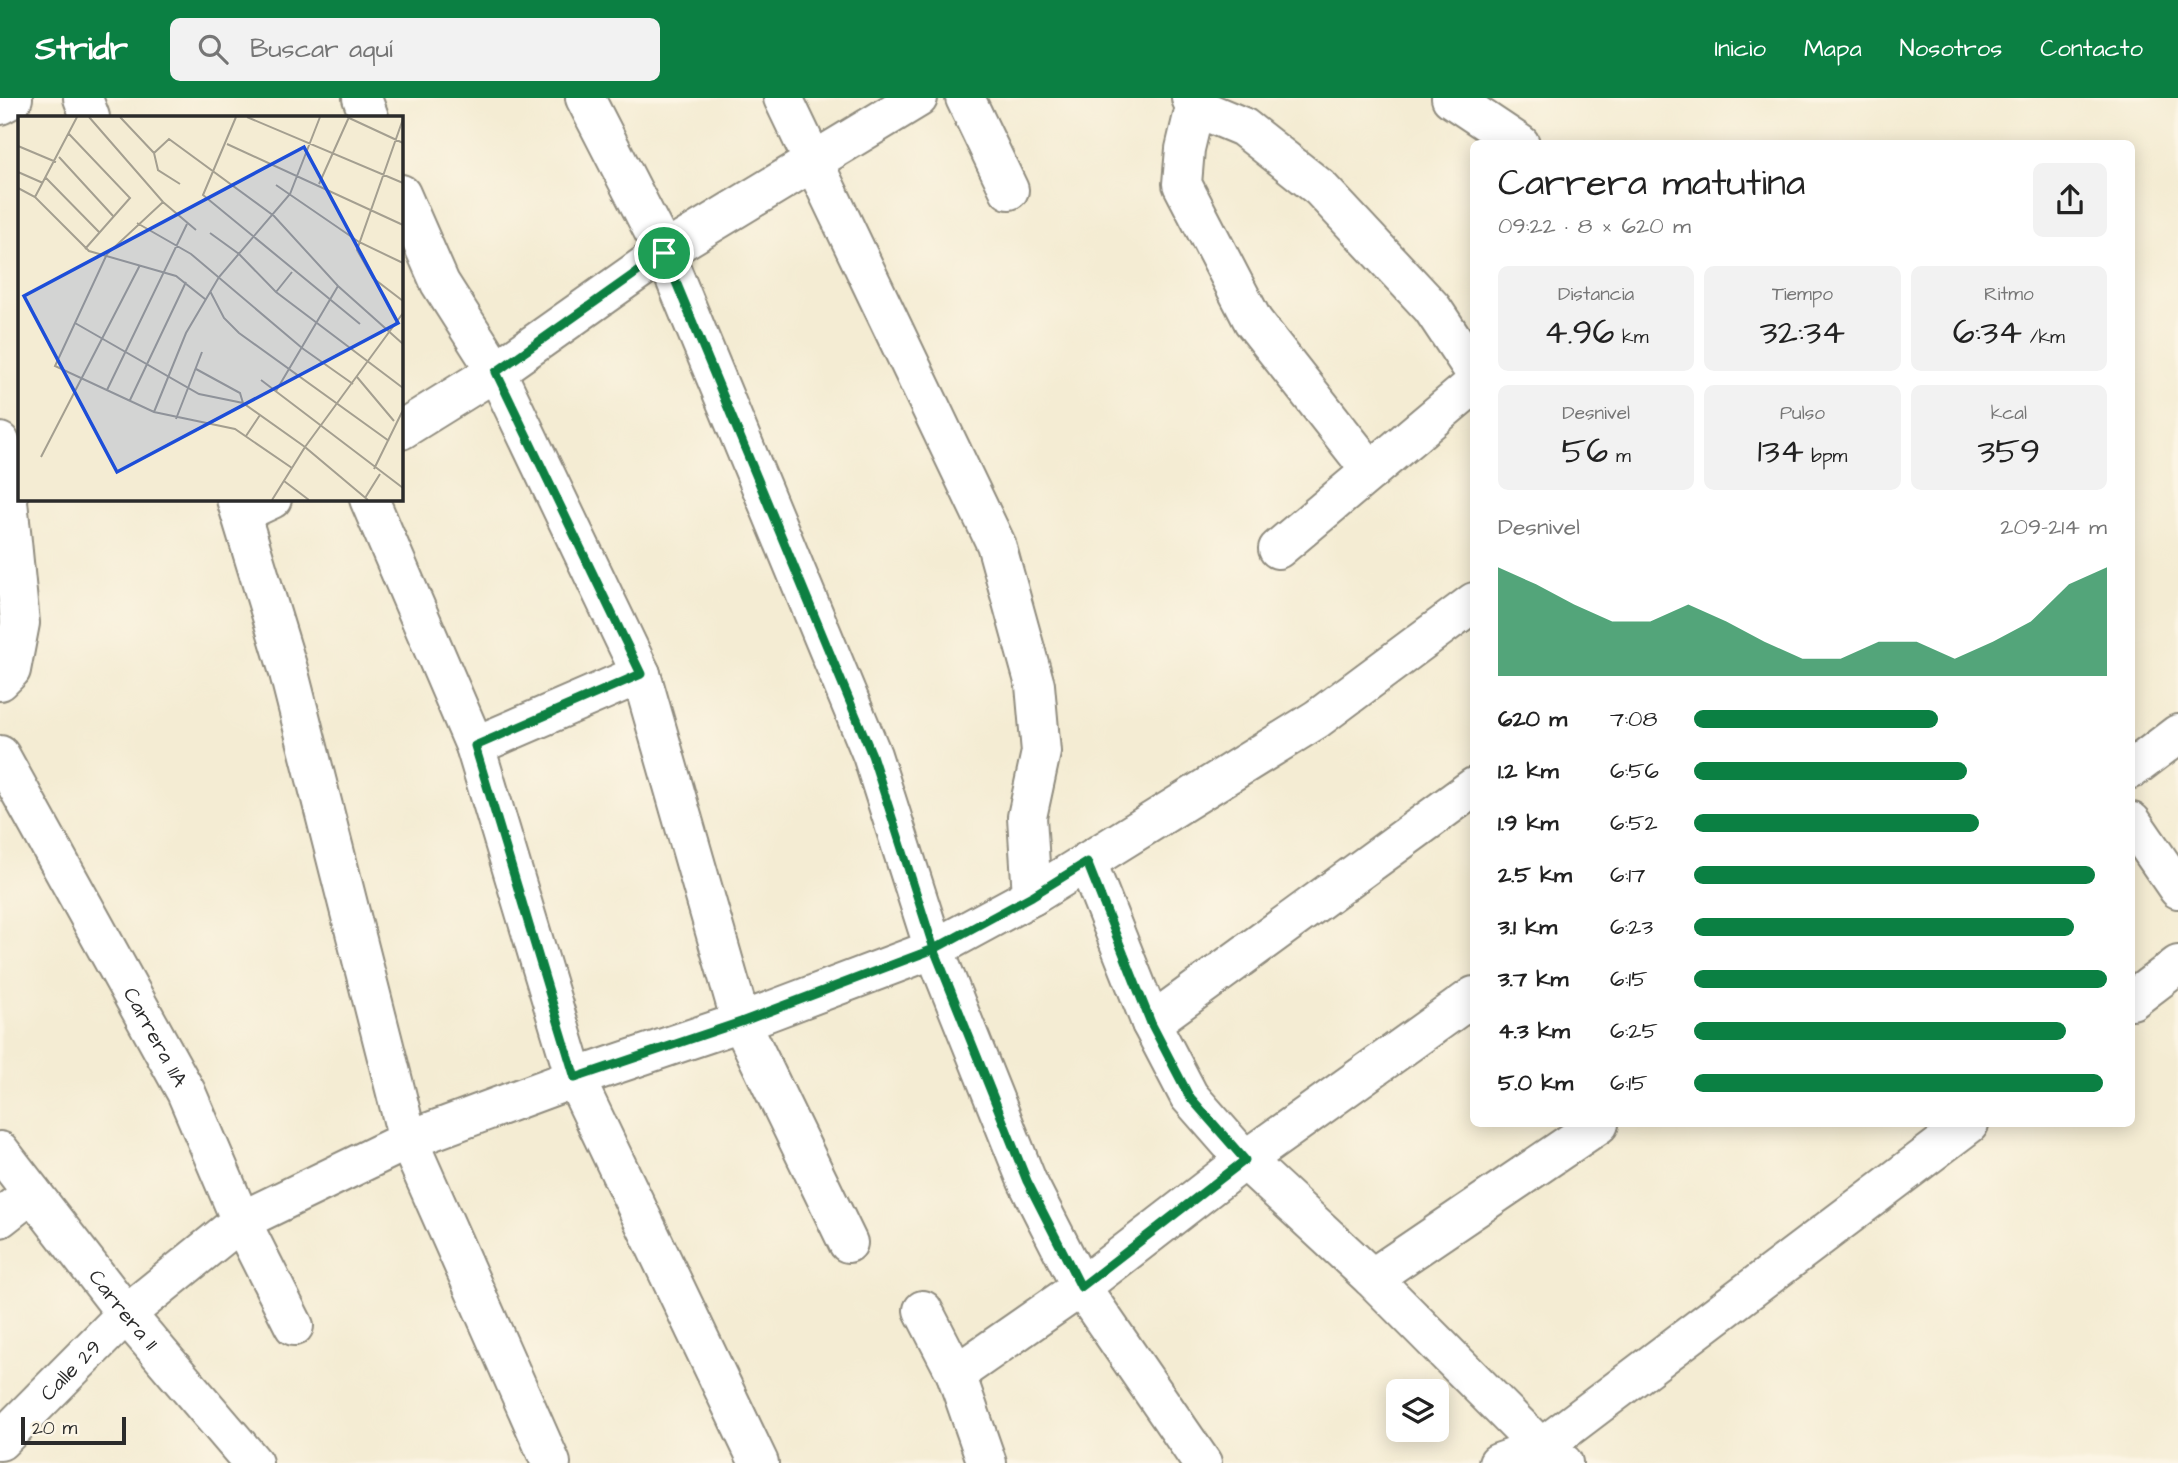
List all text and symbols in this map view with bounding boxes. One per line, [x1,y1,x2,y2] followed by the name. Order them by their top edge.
[170,18,660,81] search box
[35,26,128,72] text: Stridr
[194,30,232,68] icon: search
[250,31,393,67] text: Buscar aquí
[1714,32,1766,66] text: Inicio
[1804,32,1862,66] text: Mapa
[1900,32,2002,66] text: Nosotros
[2040,32,2143,66] text: Contacto
[18,116,402,500] inset map
[1498,158,1805,210] text: Carrera matutina
[2033,163,2107,237] button: share
[1498,210,1691,242] text: 09:22 · 8 × 620 m
[634,223,694,283] pin
[645,234,683,272] icon: arrive
[1558,281,1634,308] text: Distancia
[1772,281,1833,308] text: Tiempo
[1984,281,2034,308] text: Ritmo
[1544,308,1614,357] text: 4.96
[1760,308,1845,357] text: 32:34
[1953,308,2022,357] text: 6:34
[1614,324,1649,351] text: km
[2022,324,2065,351] text: /km
[1562,400,1630,427] text: Desnivel
[1780,400,1825,427] text: Pulso
[1991,400,2027,427] text: kcal
[1562,427,1608,476] text: 56
[1758,427,1804,476] text: 134
[1978,427,2040,476] text: 359
[1608,443,1631,470] text: m
[1804,443,1847,470] text: bpm
[1498,511,1580,543] text: Desnivel
[2000,511,2107,543] text: 209–214 m
[1498,703,1567,735] text: 620 m
[1610,703,1657,735] text: 7:08
[1498,755,1559,787] text: 1.2 km
[1610,755,1659,787] text: 6:56
[1498,807,1559,839] text: 1.9 km
[1610,807,1658,839] text: 6:52
[1498,859,1572,891] text: 2.5 km
[1610,859,1645,891] text: 6:17
[1498,911,1557,943] text: 3.1 km
[1610,911,1653,943] text: 6:23
[1498,963,1568,995] text: 3.7 km
[1610,963,1648,995] text: 6:15
[116,982,195,1092] street label: Carrera 11A
[1498,1015,1570,1047] text: 4.3 km
[1610,1015,1658,1047] text: 6:25
[1498,1067,1573,1099] text: 5.0 km
[1610,1067,1648,1099] text: 6:15
[82,1263,165,1356] street label: Carrera 11
[33,1333,107,1407] street label: Calle 29
[1386,1379,1449,1442] map controls
[1386,1379,1449,1442] button: layers
[21,1414,126,1446] scale bar
[32,1415,77,1442] text: 20 m

